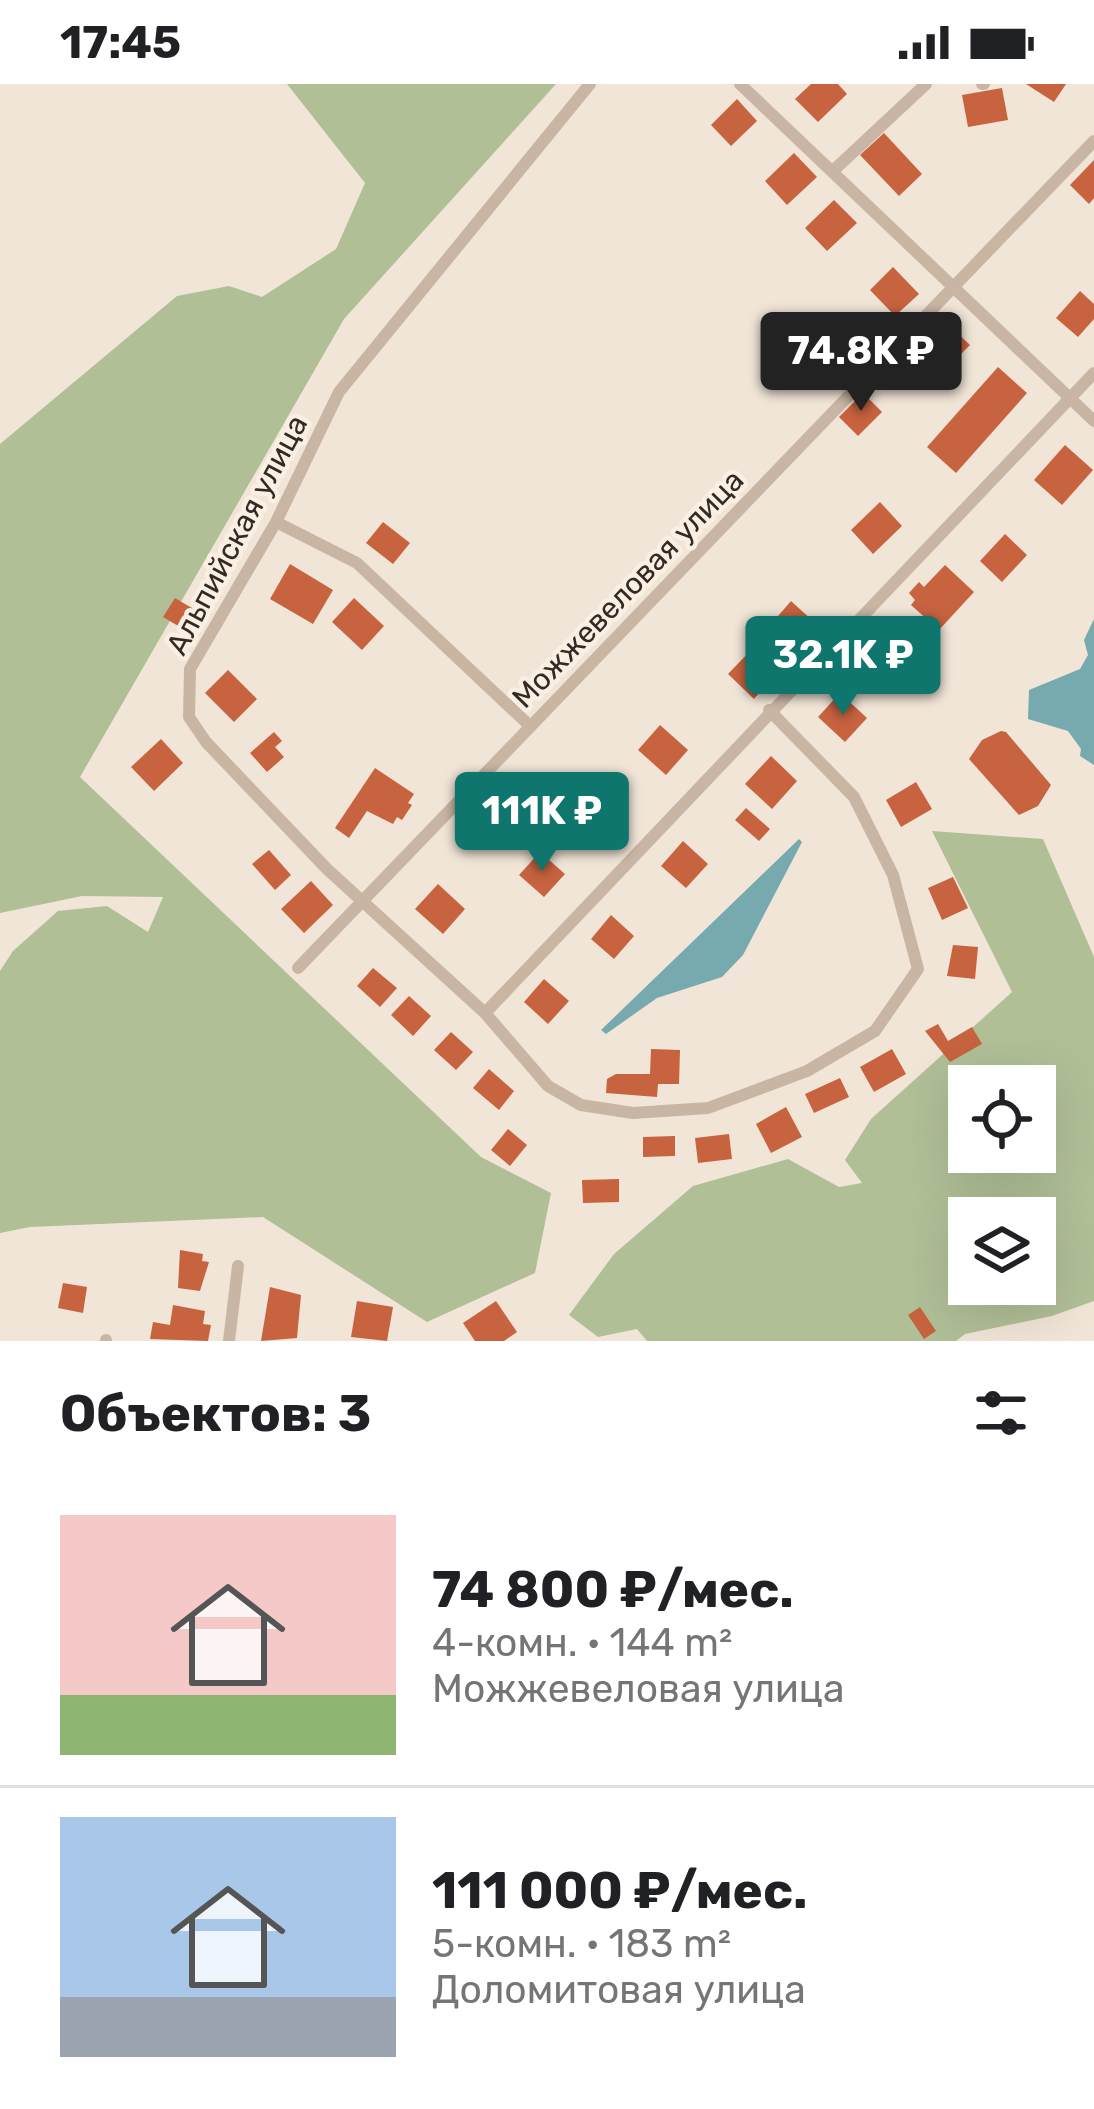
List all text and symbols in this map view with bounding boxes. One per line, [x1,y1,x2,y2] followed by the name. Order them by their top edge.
[60,16,181,69] text: 17:45
[750,312,972,414] pin: 74.8K ₽
[788,328,934,374] text: 74.8K ₽
[159,409,315,661] street label: Альпийская улица
[505,462,751,716] street label: Можжевеловая улица
[732,616,954,718] pin: 32.1K ₽
[772,632,914,678] text: 32.1K ₽
[444,772,640,874] pin: 111K ₽
[482,788,602,834] text: 111K ₽
[948,1065,1056,1305] map controls
[948,1065,1056,1173] button: locate
[948,1197,1056,1305] button: layers
[968,1380,1034,1446] icon: filters
[60,1383,371,1444] text: Объектов: 3
[432,1559,794,1620] text: 74 800 ₽/мес.
[156,1563,300,1707] icon: home
[432,1620,732,1666] text: 4-комн. · 144 m²
[432,1666,844,1712] text: Можжевеловая улица
[432,1860,807,1921] text: 111 000 ₽/мес.
[156,1865,300,2009] icon: home
[432,1921,731,1967] text: 5-комн. · 183 m²
[432,1967,806,2013] text: Доломитовая улица

